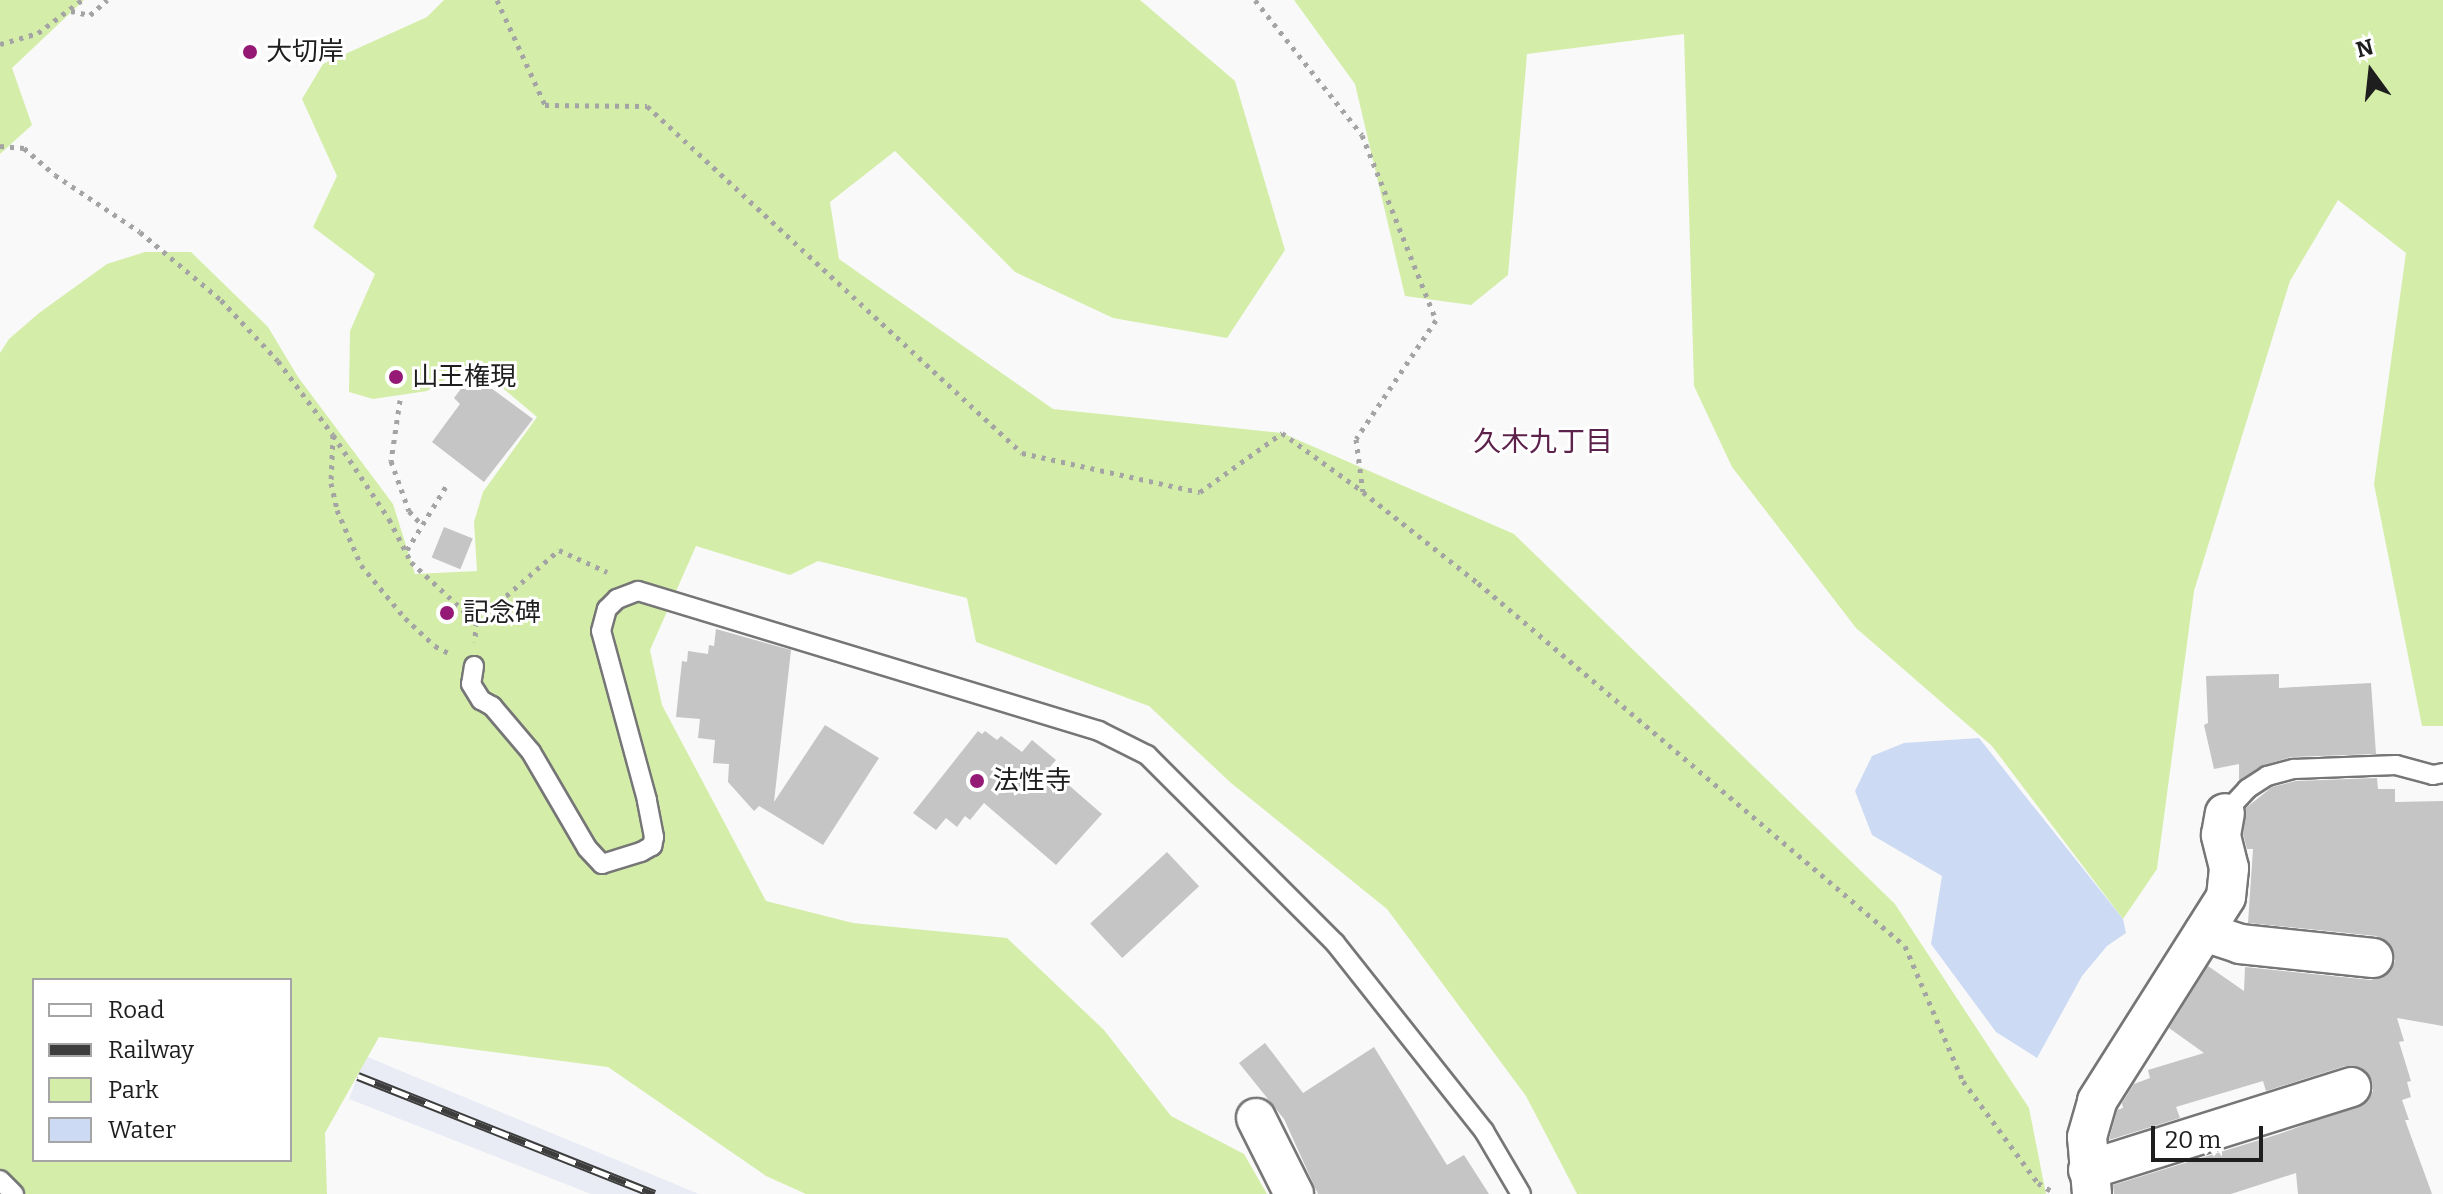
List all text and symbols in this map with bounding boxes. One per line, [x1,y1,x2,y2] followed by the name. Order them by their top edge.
[2331,32,2411,112] north arrow
[2353,33,2376,64] text: N
[266,36,344,68] place label: 大切岸
[241,43,259,61] marker: 大切岸
[412,361,516,393] place label: 山王権現
[387,368,405,386] marker: 山王権現
[1473,425,1613,459] district label: 久木九丁目
[463,597,541,629] place label: 記念碑
[438,604,456,622] marker: 記念碑
[993,765,1071,797] place label: 法性寺
[968,772,986,790] marker: 法性寺
[32,978,292,1162] legend
[108,996,164,1024] text: Road
[108,1036,194,1064] text: Railway
[108,1076,159,1104] text: Park
[2155,1110,2267,1160] scale bar
[108,1116,176,1144] text: Water
[2165,1126,2221,1154] text: 20 m

